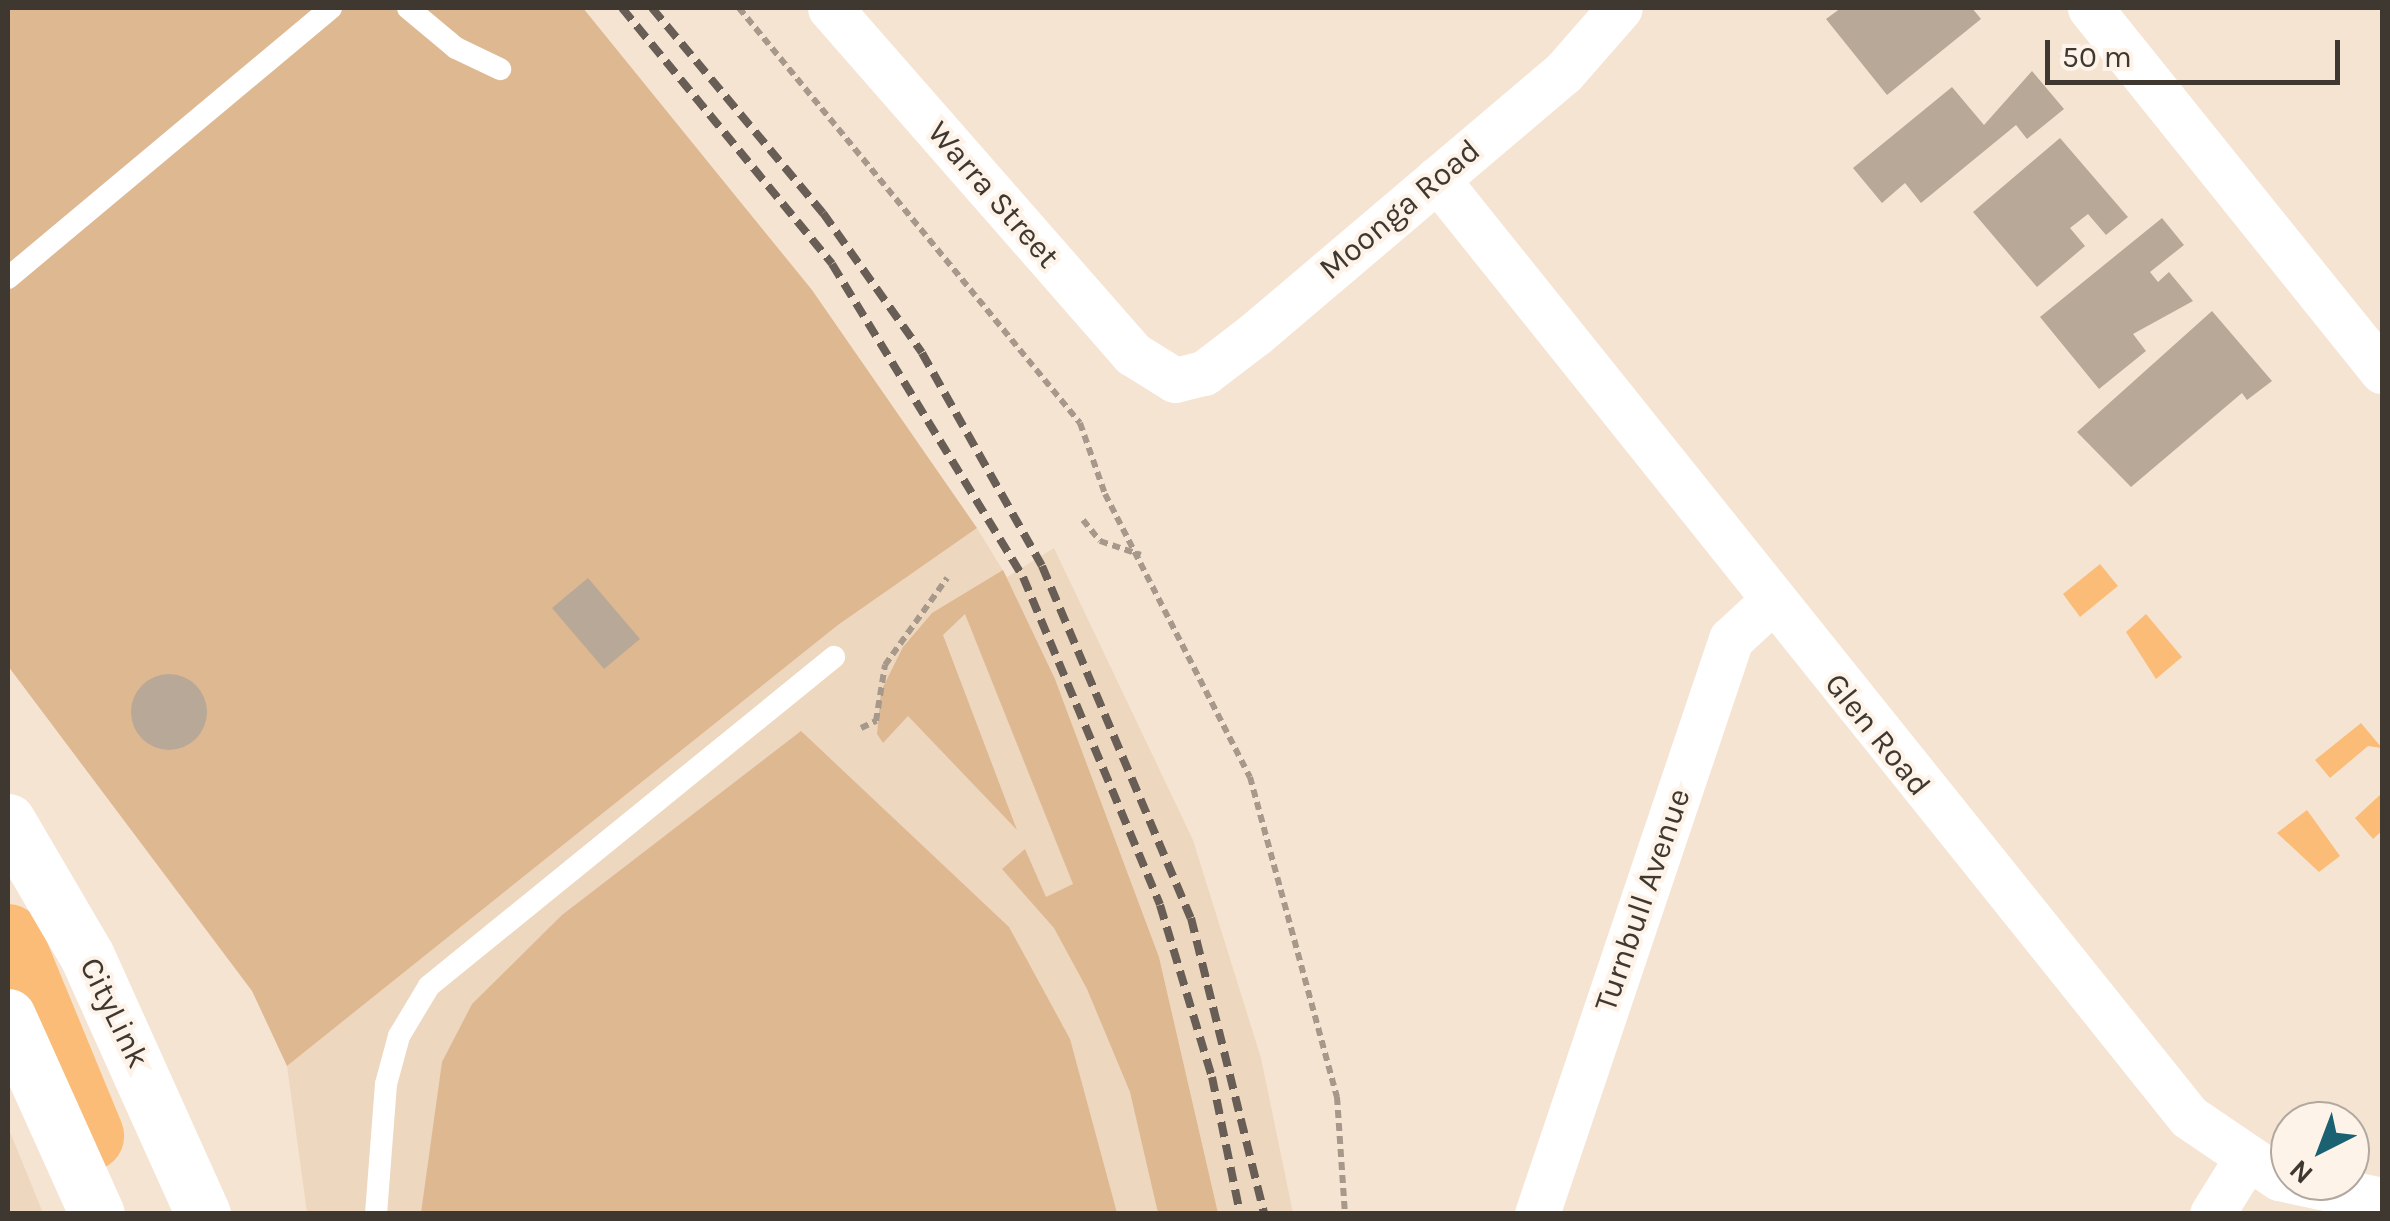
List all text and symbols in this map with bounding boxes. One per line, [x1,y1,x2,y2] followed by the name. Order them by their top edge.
[2050,20,2345,82] scale bar
[2062,39,2132,75] text: 50 m
[919,114,1067,276] street label: Warra Street
[1312,132,1488,288] street label: Moonga Road
[1816,666,1938,804] street label: Glen Road
[1587,783,1699,1017] street label: Turnbull Avenue
[71,952,157,1074] street label: CityLink
[2270,1101,2370,1201] north arrow
[2282,1153,2319,1191] text: N

